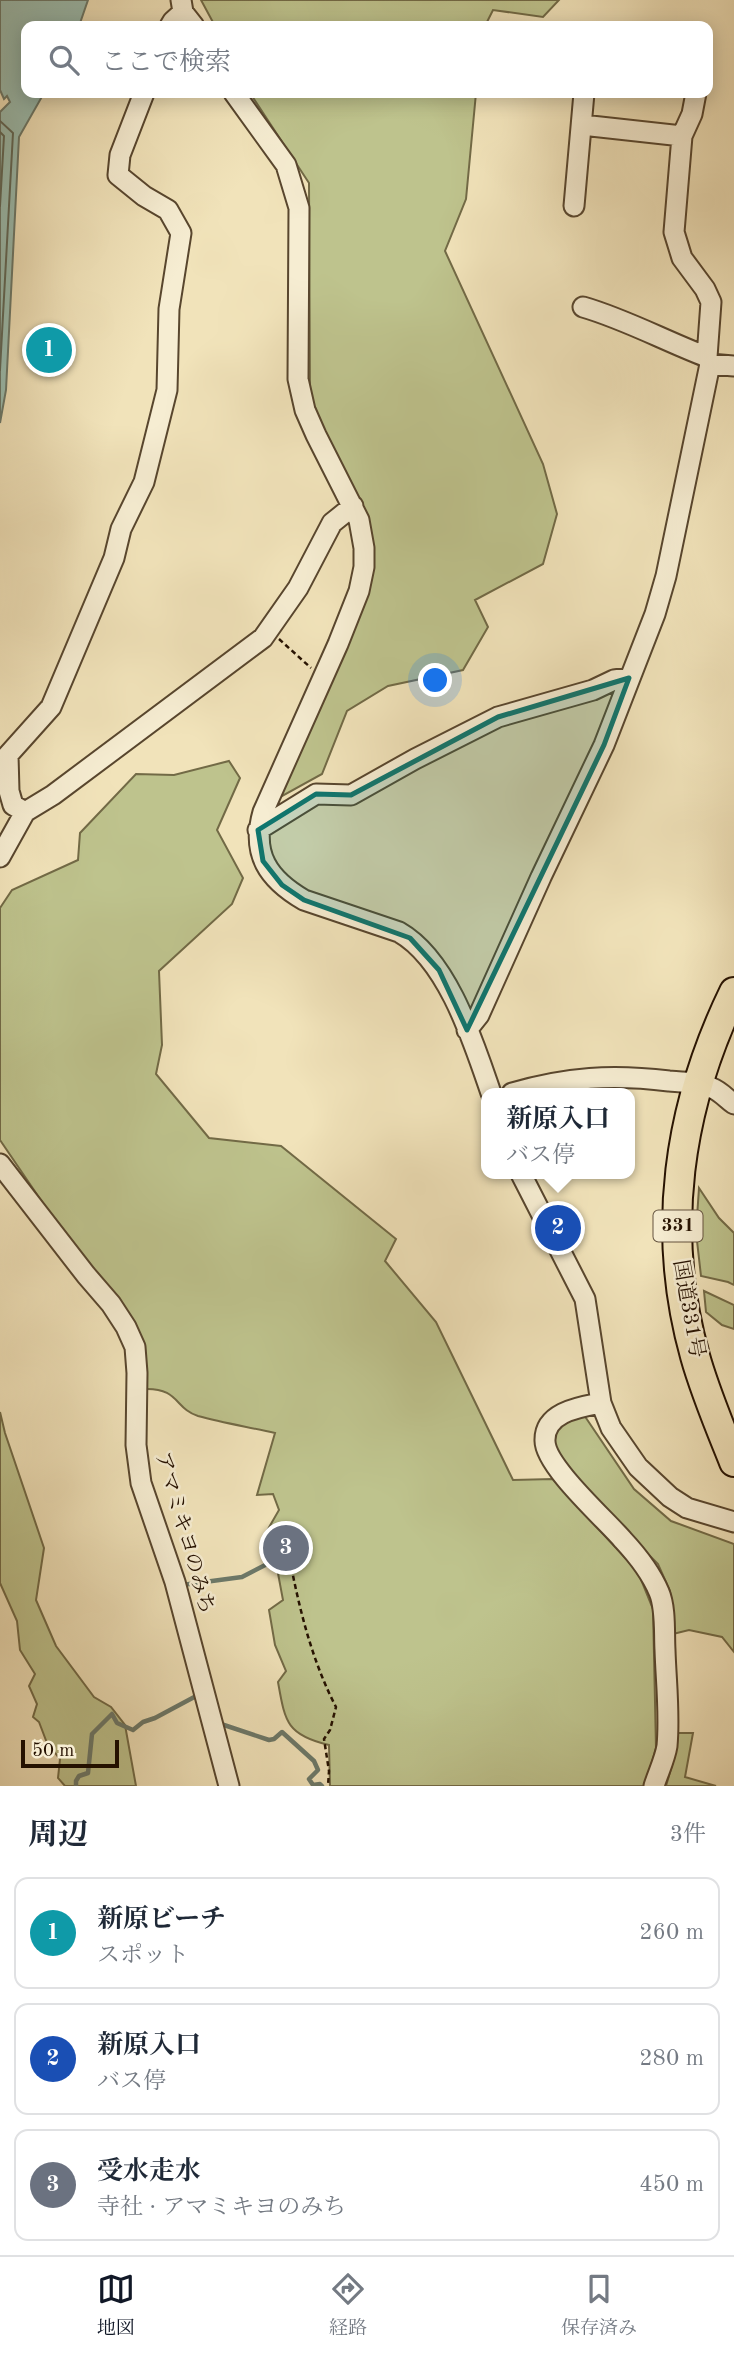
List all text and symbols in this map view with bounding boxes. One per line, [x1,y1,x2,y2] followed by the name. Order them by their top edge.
[21,21,713,98] search box
[45,41,83,79] icon: search
[101,50,231,76] text: ここで検索
[26,324,72,376] pin: 1
[418,663,452,697] your location
[481,1088,635,1179] popup
[506,1107,610,1133] text: 新原入口
[506,1144,575,1167] text: バス停
[535,1202,581,1254] pin: 2
[654,1210,702,1242] road number: 331
[669,1258,709,1360] street label: 国道331号
[151,1449,218,1617] street label: アマミキヨのみち
[263,1522,309,1574] pin: 3
[21,1737,119,1769] scale bar
[32,1742,74,1761] text: 50 m
[28,1821,88,1851] text: 周辺
[670,1823,706,1846] text: 3件
[97,1907,226,1933] text: 新原ビーチ
[46,1921,60,1944] text: 1
[639,1921,704,1944] text: 260 m
[97,1944,189,1967] text: スポット
[97,2033,201,2059] text: 新原入口
[46,2047,60,2070] text: 2
[639,2047,704,2070] text: 280 m
[97,2070,166,2093] text: バス停
[97,2159,201,2185] text: 受水走水
[46,2173,60,2196] text: 3
[639,2173,704,2196] text: 450 m
[97,2196,346,2219] text: 寺社 · アマミキヨのみち
[97,2270,135,2341] tab: 地図
[329,2270,367,2341] tab: 経路
[561,2270,637,2341] tab: 保存済み

